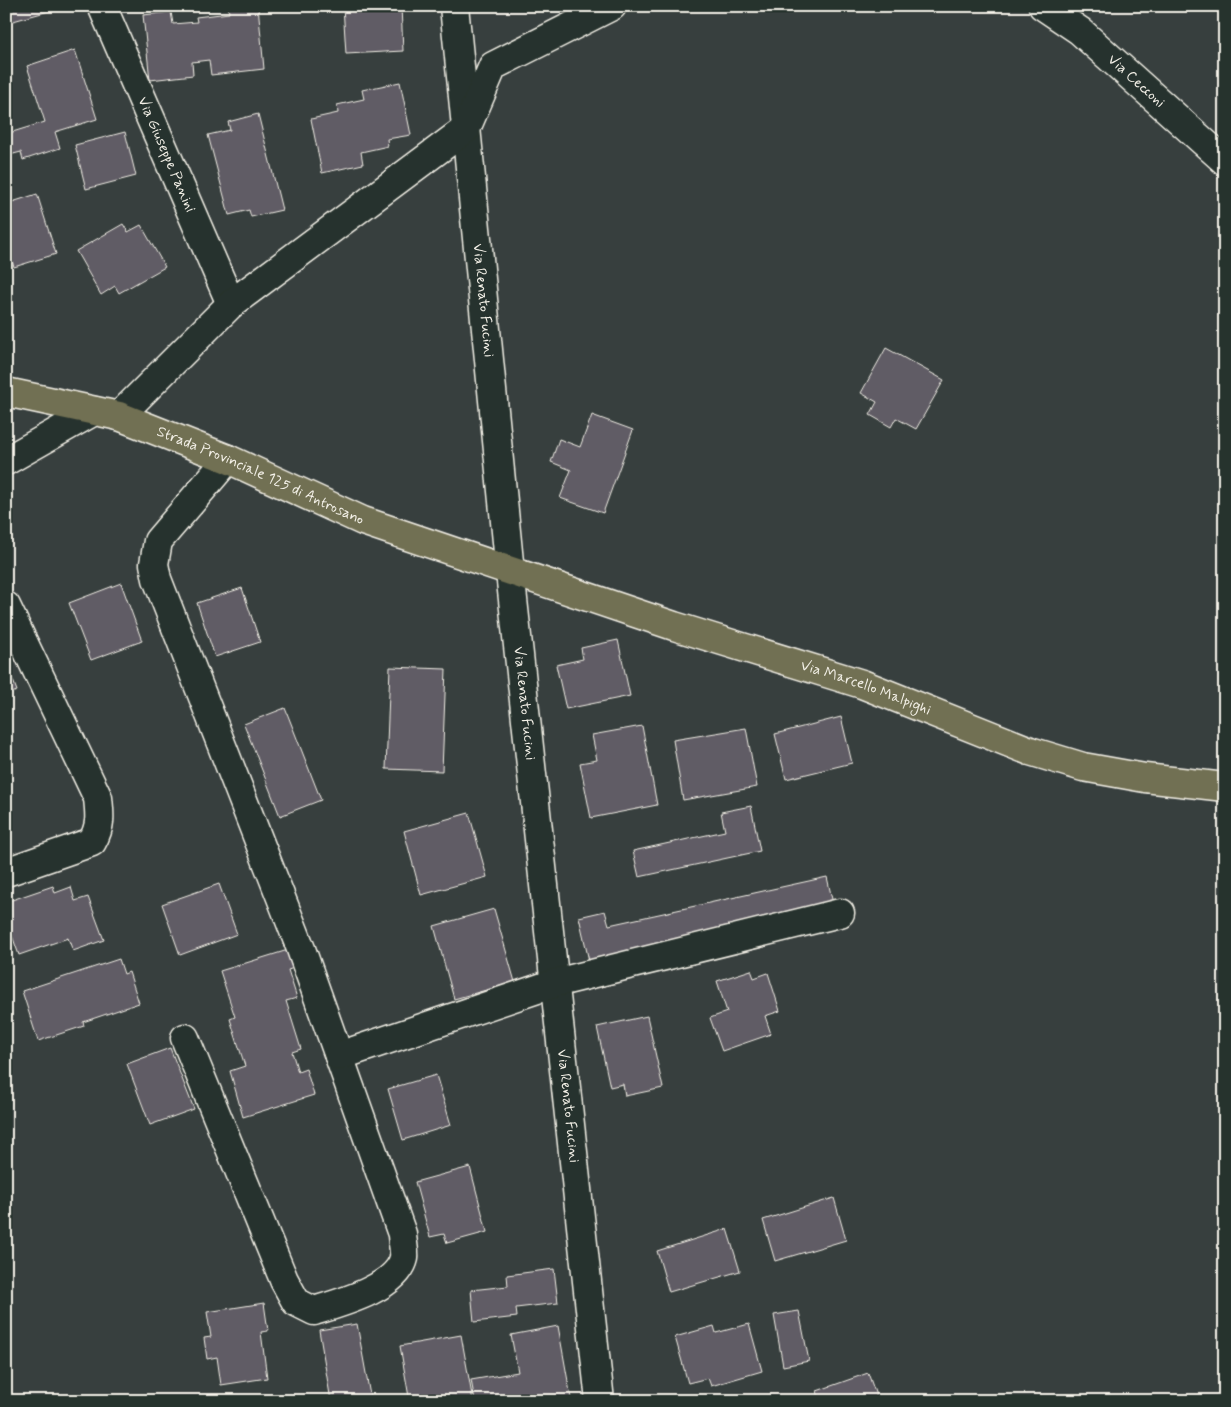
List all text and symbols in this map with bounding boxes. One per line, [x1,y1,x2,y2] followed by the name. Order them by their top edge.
[1103,50,1169,113] street label: Via Cecconi
[133,94,200,216] street label: Via Giuseppe Panini
[468,243,499,358] street label: Via Renato Fucini
[154,422,367,530] street label: Strada Provinciale 125 di Antrosano
[508,646,540,761] street label: Via Renato Fucini
[798,656,934,721] street label: Via Marcello Malpighi
[552,1048,584,1164] street label: Via Renato Fucini

